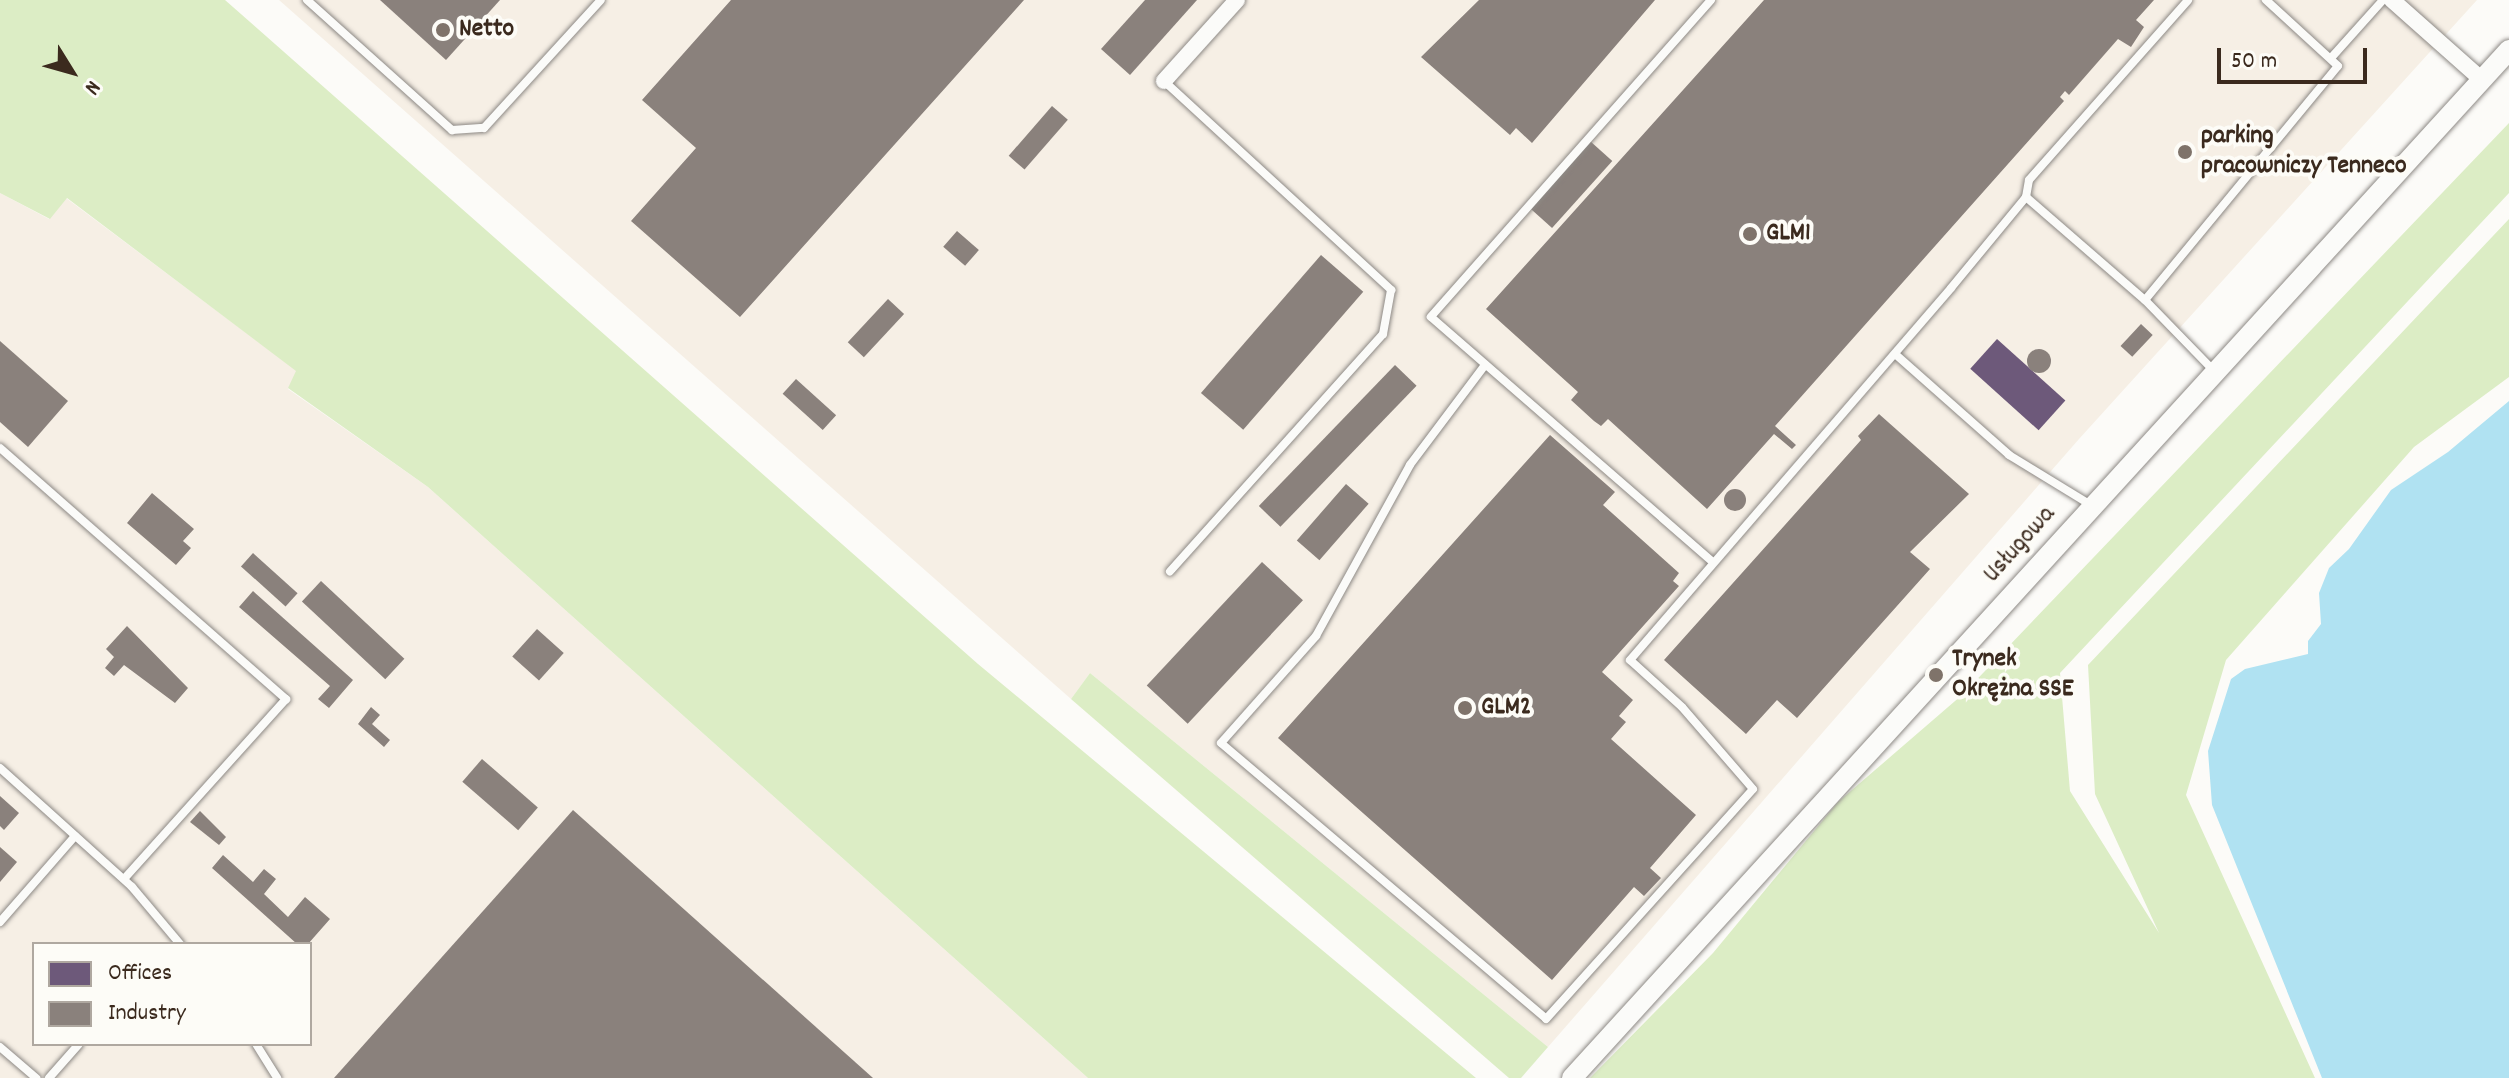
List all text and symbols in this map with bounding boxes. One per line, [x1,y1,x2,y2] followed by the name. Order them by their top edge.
[459,14,514,46] place label: Netto
[434,21,452,39] marker: Netto
[32,32,112,112] north arrow
[2221,32,2371,82] scale bar
[2231,45,2277,79] text: 50 m
[76,73,107,100] text: N
[2201,121,2407,182] place label: parking pracowniczy Tenneco
[2176,143,2194,161] marker: parking pracowniczy Tenneco
[1766,218,1811,250] place label: GLM1
[1741,225,1759,243] marker: GLM1
[1977,500,2063,590] street label: Usługowa
[1952,644,2073,706] place label: Trynek Okrężna SSE
[1927,666,1945,684] marker: Trynek Okrężna SSE
[1481,692,1531,724] place label: GLM2
[1456,699,1474,717] marker: GLM2
[32,942,312,1046] legend
[108,957,172,991] text: Offices
[108,997,186,1031] text: Industry

